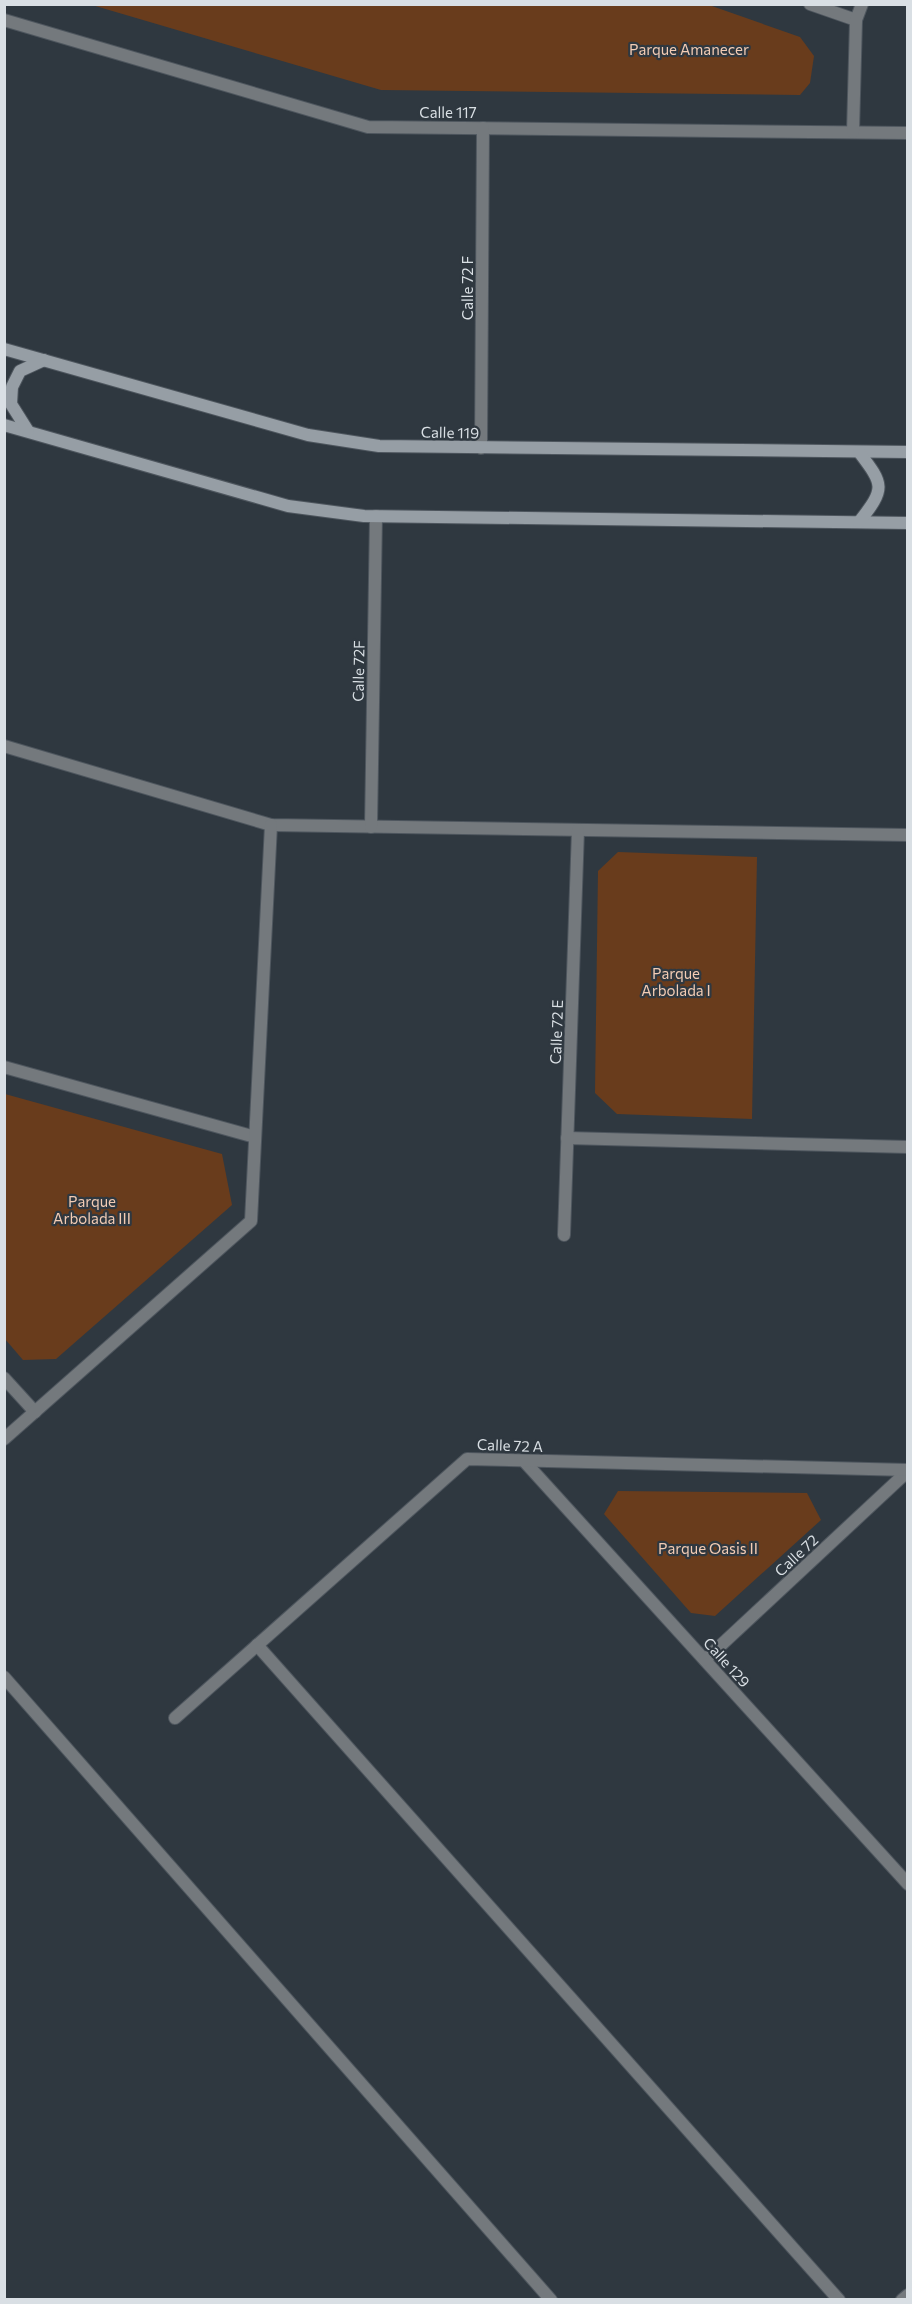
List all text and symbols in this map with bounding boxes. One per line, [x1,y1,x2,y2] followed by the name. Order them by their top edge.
[629,40,749,58] park label: Parque Amanecer
[419,103,477,121] street label: Calle 117
[458,256,476,320] street label: Calle 72 F
[421,422,479,442] street label: Calle 119
[348,640,368,702] street label: Calle 72F
[641,964,711,999] park label: Parque Arbolada I
[546,999,566,1065] street label: Calle 72 E
[53,1192,131,1227] park label: Parque Arbolada III
[477,1435,543,1455] street label: Calle 72 A
[771,1530,821,1580] street label: Calle 72
[658,1539,758,1557] park label: Parque Oasis II
[700,1634,754,1690] street label: Calle 129

